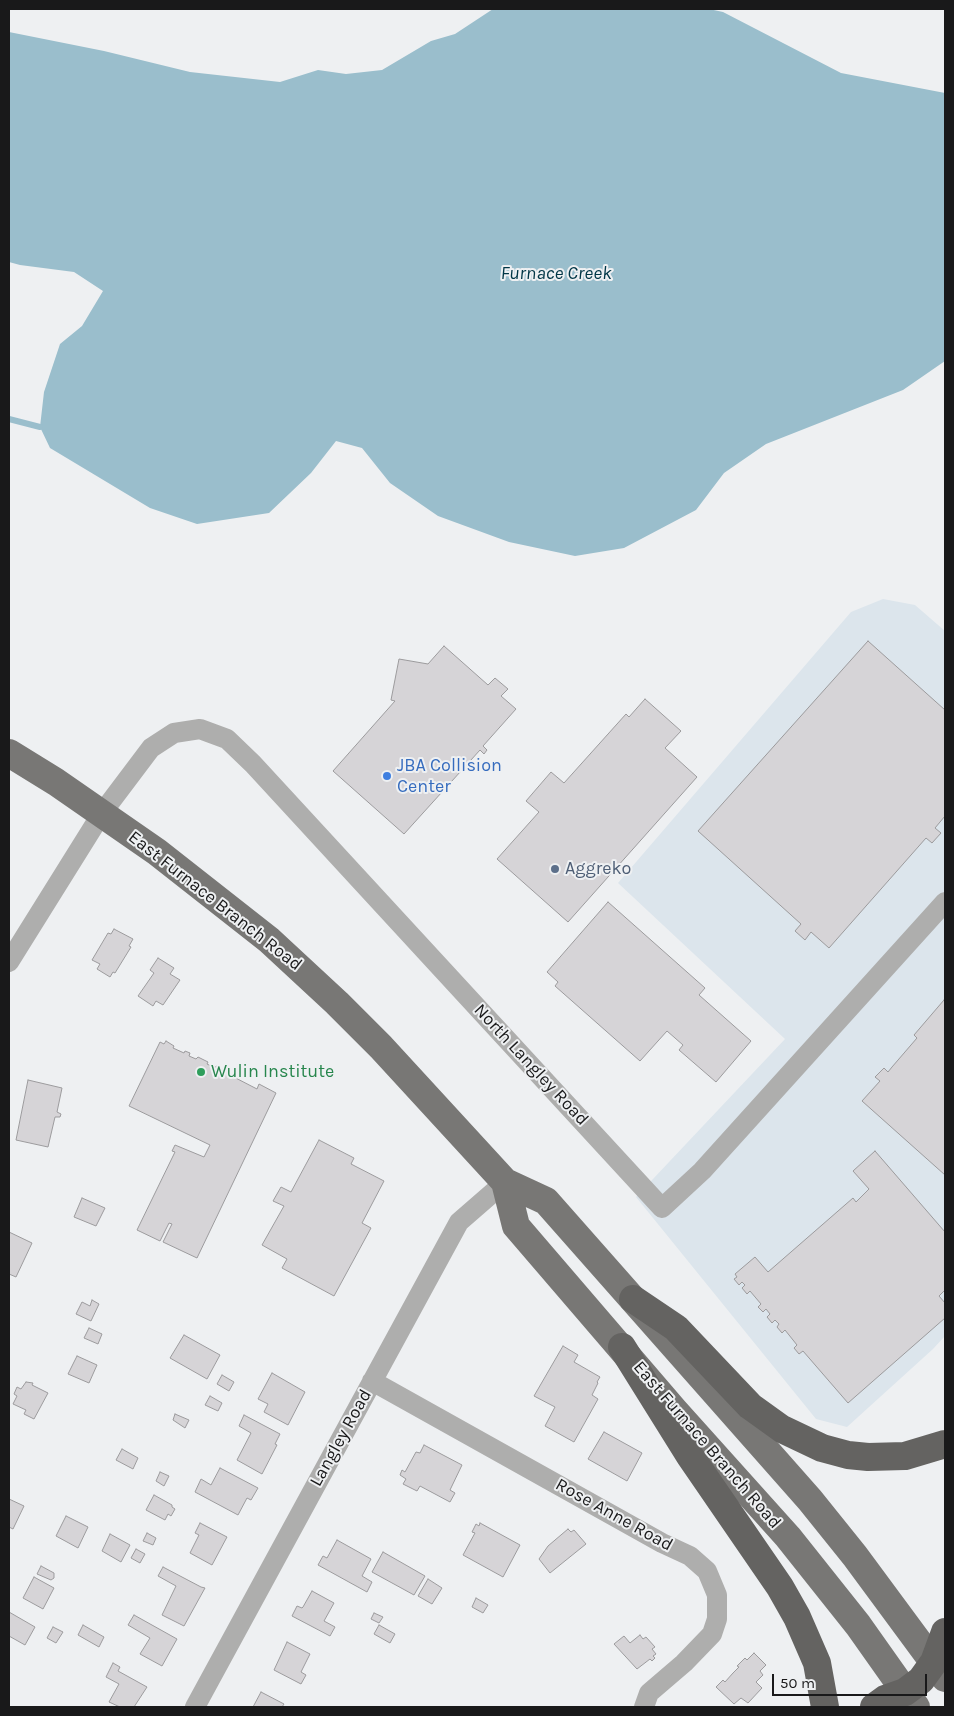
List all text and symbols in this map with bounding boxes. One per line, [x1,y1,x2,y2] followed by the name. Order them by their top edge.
[500,263,612,285] water label: Furnace Creek
[397,755,502,798] place label: JBA Collision Center
[381,770,393,782] marker: JBA Collision Center
[124,826,306,976] street label: East Furnace Branch Road
[565,858,631,880] place label: Aggreko
[549,863,561,875] marker: Aggreko
[469,1000,593,1130] street label: North Langley Road
[211,1061,334,1083] place label: Wulin Institute
[195,1066,207,1078] marker: Wulin Institute
[628,1357,786,1533] street label: East Furnace Branch Road
[305,1386,377,1490] street label: Langley Road
[552,1474,676,1556] street label: Rose Anne Road
[774,1664,929,1696] scale bar
[780,1674,815,1692] text: 50 m

